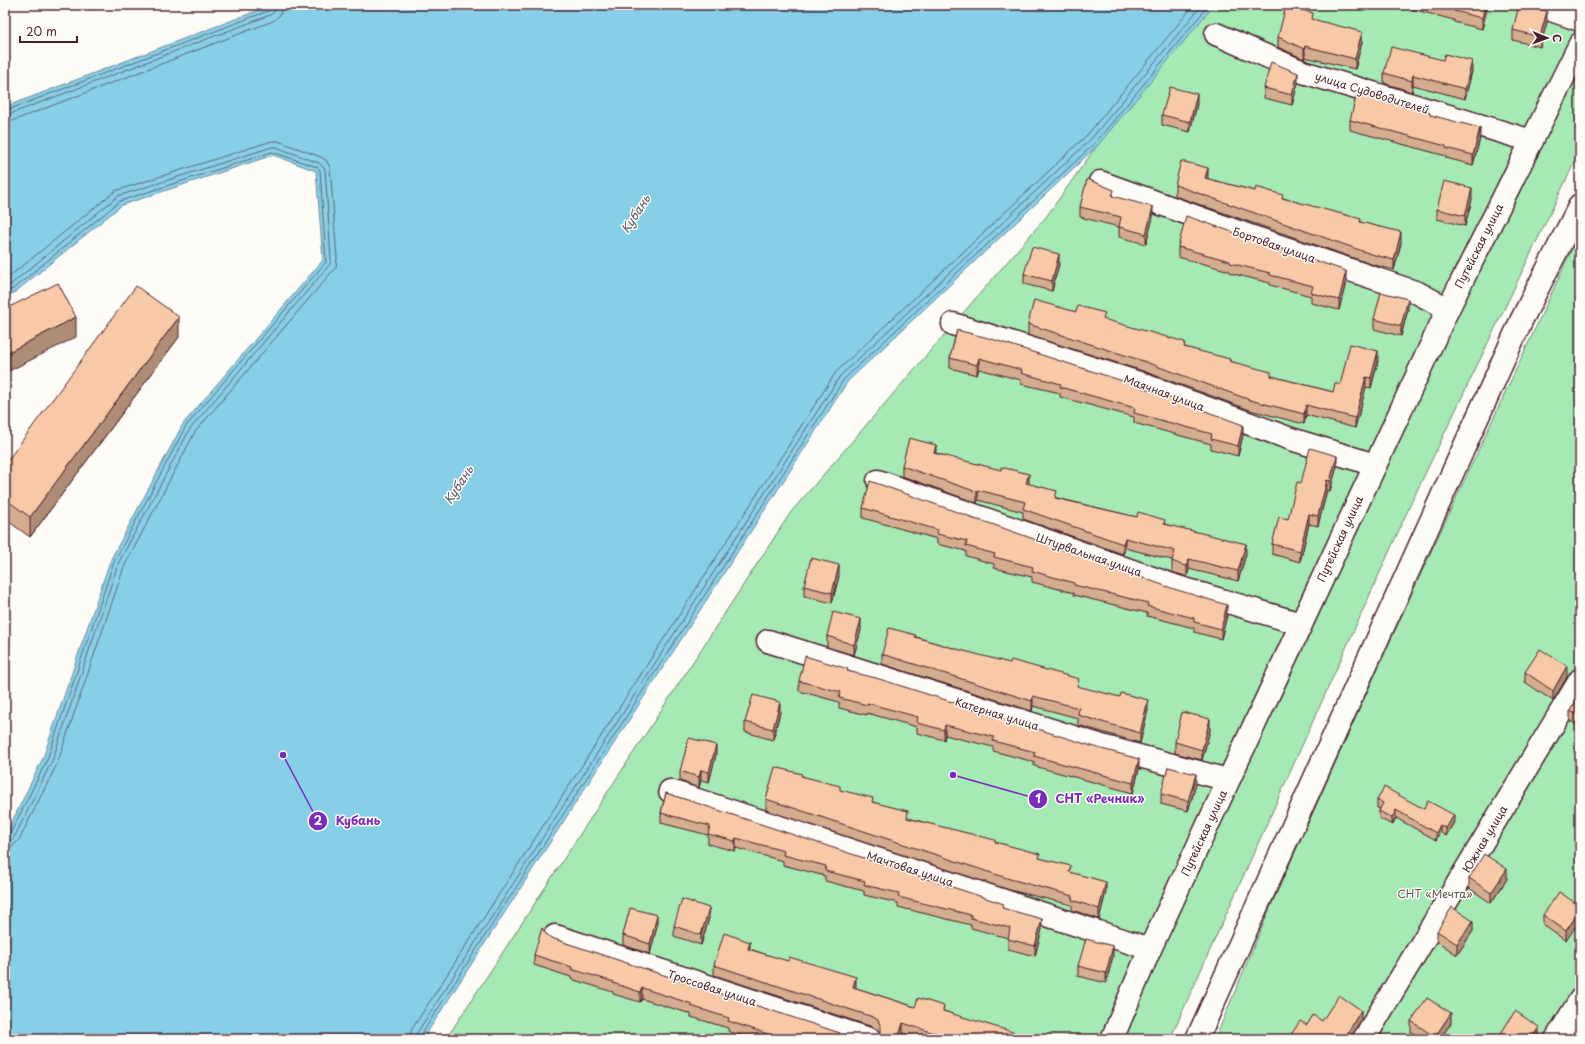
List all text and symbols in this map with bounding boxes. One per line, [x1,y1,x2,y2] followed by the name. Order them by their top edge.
[20,18,77,44] scale bar
[1527,18,1567,58] north arrow
[26,22,57,40] text: 20 m
[1549,34,1566,42] text: С
[1313,67,1431,118] street label: улица Судоводителей
[616,190,655,236] water label: Кубань
[1450,200,1507,291] street label: Путейская улица
[1230,222,1318,267] street label: Бортовая улица
[1121,370,1207,415] street label: Маячная улица
[439,461,478,507] water label: Кубань
[1312,493,1367,585] street label: Путейская улица
[1034,528,1144,581] street label: Штурвальная улица
[953,693,1041,734] street label: Катерная улица
[1028,787,1153,811] callout: СНТ «Речник»
[1176,787,1231,879] street label: Путейская улица
[1035,789,1041,807] text: 1
[1056,789,1144,807] text: СНТ «Речник»
[1458,802,1511,876] street label: Южная улица
[308,809,388,833] callout: Кубань
[314,811,323,829] text: 2
[336,811,381,829] text: Кубань
[865,846,956,891] street label: Мачтовая улица
[1397,885,1473,902] park label: СНТ «Мечта»
[665,965,759,1010] street label: Троссовая улица

